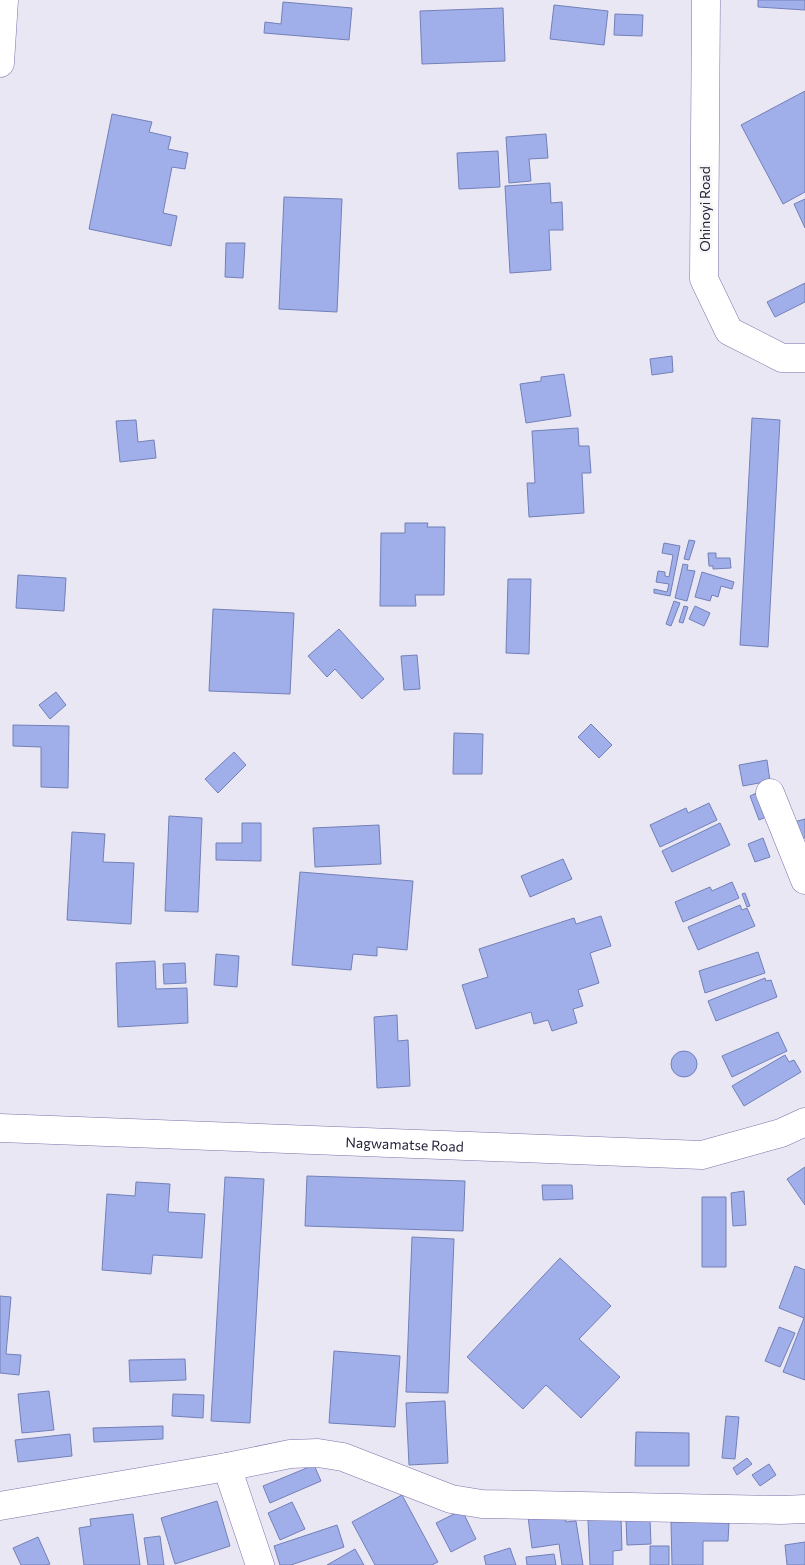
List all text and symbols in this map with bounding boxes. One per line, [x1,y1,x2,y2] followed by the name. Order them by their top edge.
[696,166,713,252] street label: Ohinoyi Road
[345,1133,464,1154] street label: Nagwamatse Road

